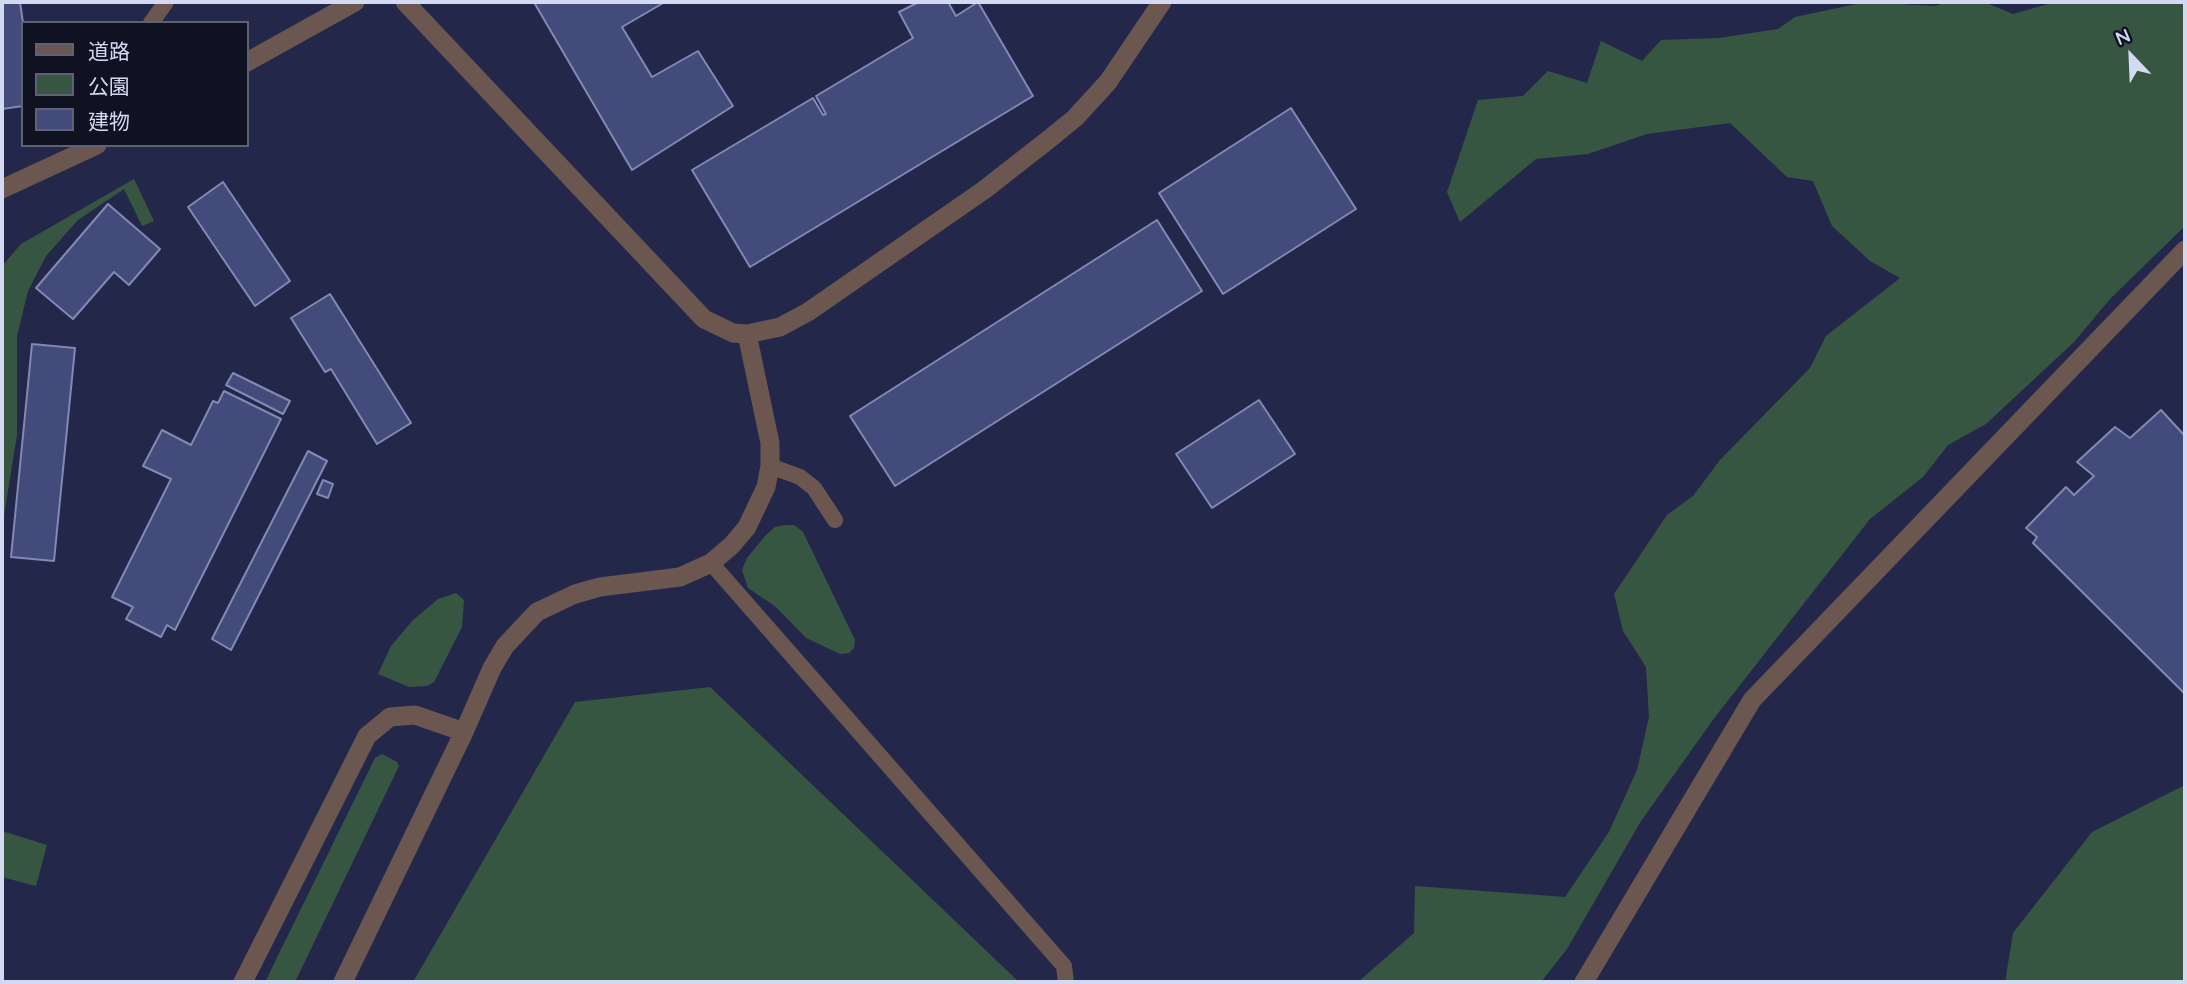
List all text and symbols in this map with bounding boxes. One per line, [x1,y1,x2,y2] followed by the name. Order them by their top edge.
[21,21,248,147] legend
[2096,21,2166,91] north arrow
[2112,23,2134,50] text: N
[88,38,130,64] text: 道路
[88,73,130,99] text: 公園
[88,108,130,134] text: 建物

